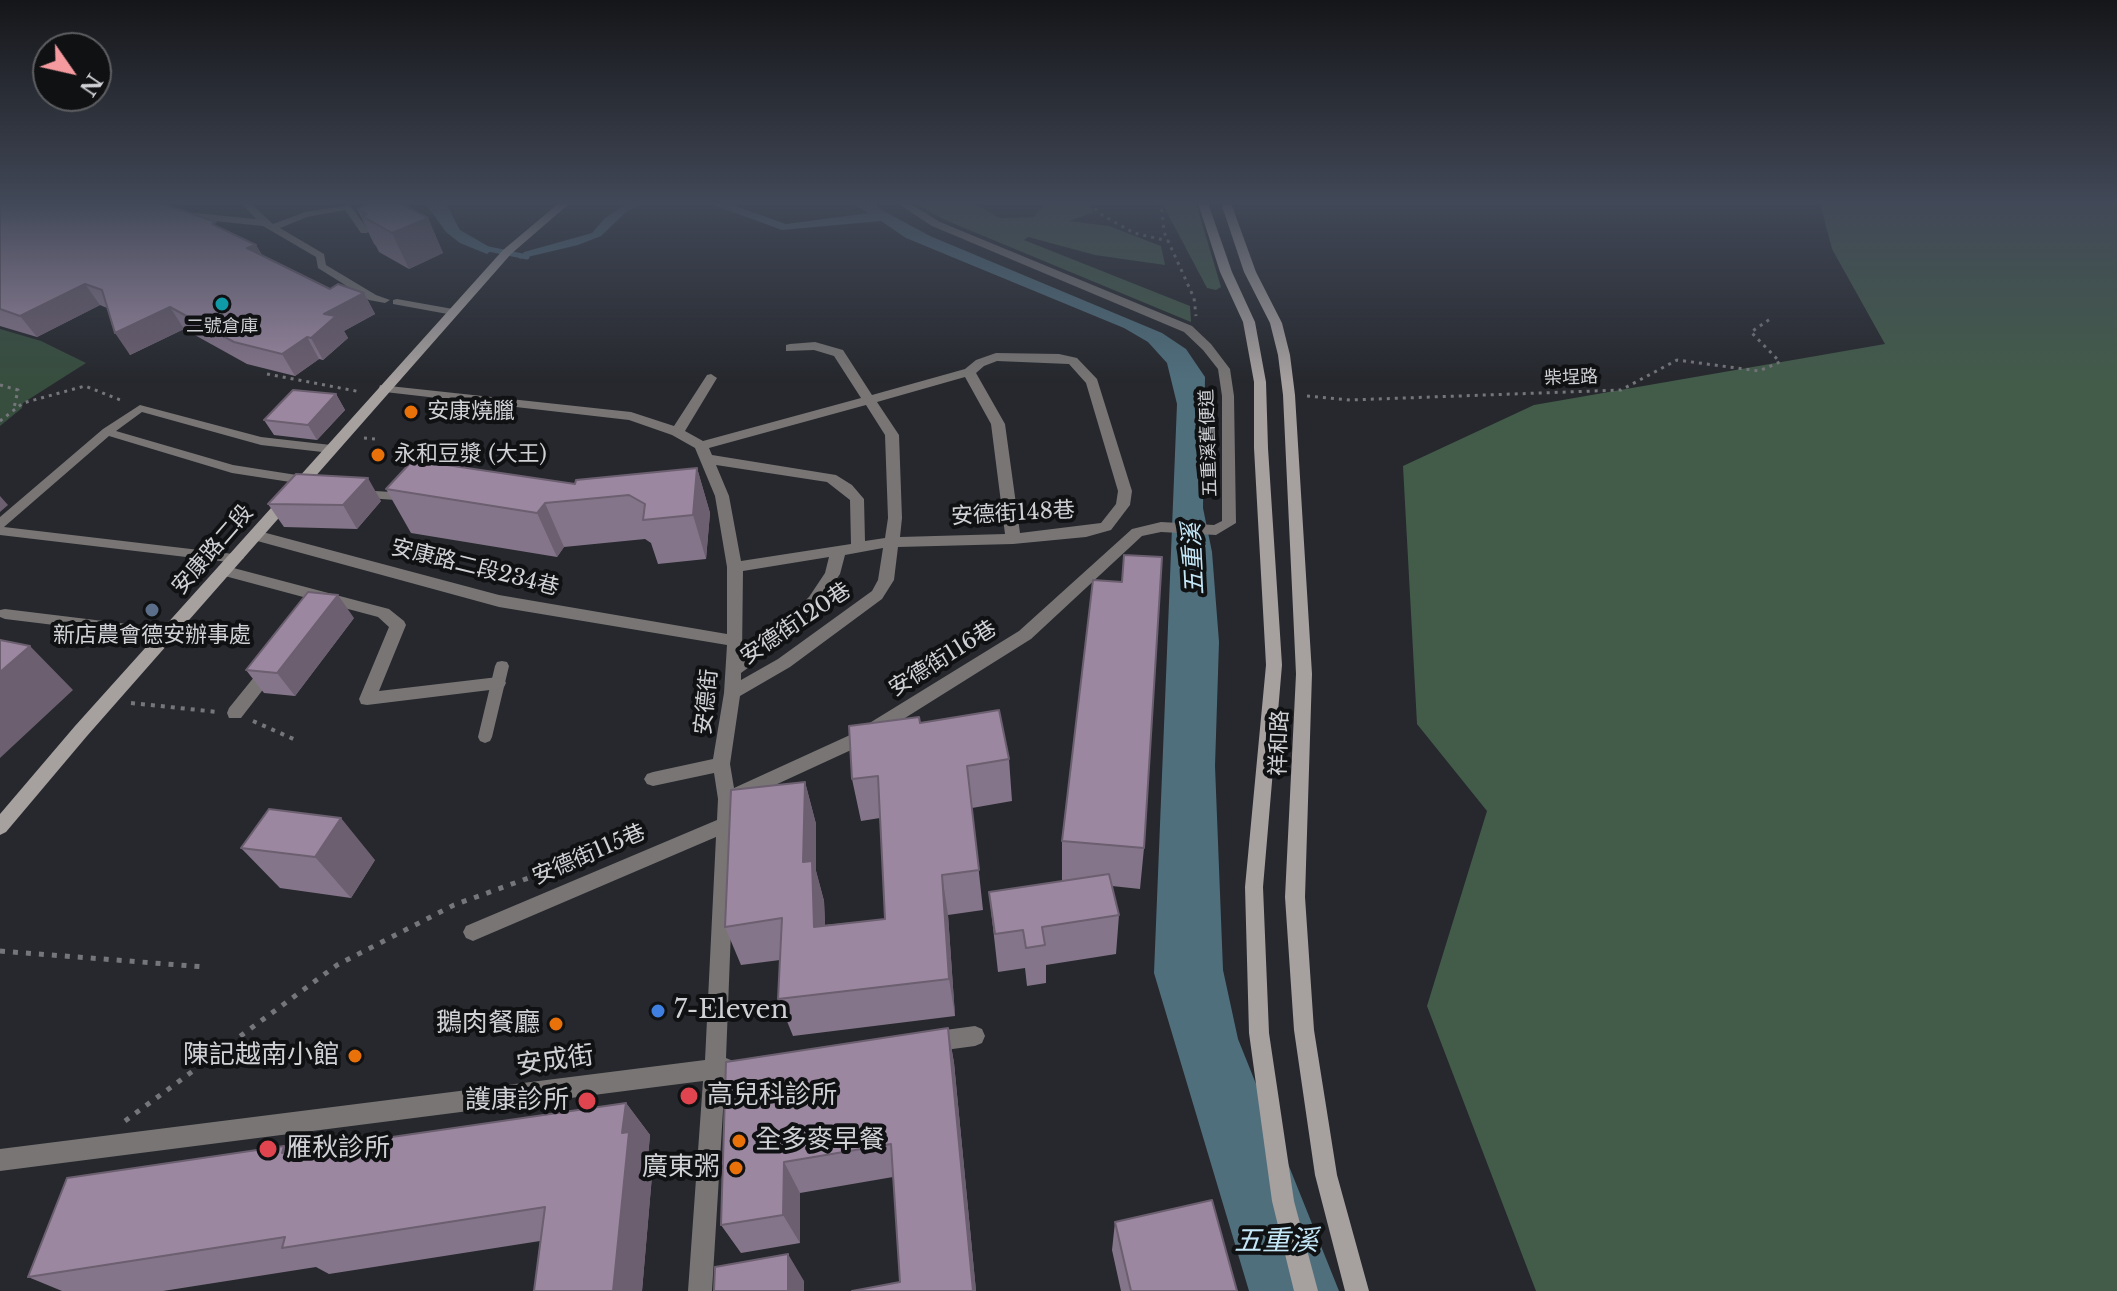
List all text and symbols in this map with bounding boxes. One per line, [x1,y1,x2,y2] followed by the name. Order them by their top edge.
[32,32,112,112] north arrow
[74,68,108,101] text: N
[213,295,231,313] marker: 二號倉庫
[186,316,258,338] place label: 二號倉庫
[1544,366,1598,390] street label: 柴埕路
[1196,389,1222,497] street label: 五重溪舊便道
[427,399,515,425] place label: 安康燒臘
[402,403,420,421] marker: 安康燒臘
[394,442,547,468] place label: 永和豆漿 (大王)
[369,446,387,464] marker: 永和豆漿 (大王)
[950,498,1076,530] street label: 安德街148巷
[167,500,259,600] street label: 安康路二段
[1178,522,1210,596] water label: 五重溪
[388,534,562,602] street label: 安康路二段234巷
[736,578,856,670] street label: 安德街120巷
[143,601,161,619] marker: 新店農會德安辦事處
[884,616,1002,702] street label: 安德街116巷
[53,623,251,649] place label: 新店農會德安辦事處
[690,668,724,736] street label: 安德街
[1266,710,1294,776] street label: 祥和路
[529,819,649,891] street label: 安德街115巷
[674,995,788,1027] place label: 7-Eleven
[649,1002,667,1020] marker: 7-Eleven
[436,1008,540,1040] place label: 鵝肉餐廳
[547,1015,565,1033] marker: 鵝肉餐廳
[183,1040,339,1072] place label: 陳記越南小館
[514,1040,596,1082] street label: 安成街
[346,1047,364,1065] marker: 陳記越南小館
[707,1080,837,1112] place label: 高兒科診所
[465,1085,569,1117] place label: 護康診所
[678,1085,700,1107] marker: 高兒科診所
[576,1090,598,1112] marker: 護康診所
[755,1125,885,1157] place label: 全多麥早餐
[730,1132,748,1150] marker: 全多麥早餐
[286,1133,390,1165] place label: 雁秋診所
[257,1138,279,1160] marker: 雁秋診所
[642,1152,720,1184] place label: 廣東粥
[727,1159,745,1177] marker: 廣東粥
[1234,1225,1318,1259] water label: 五重溪

